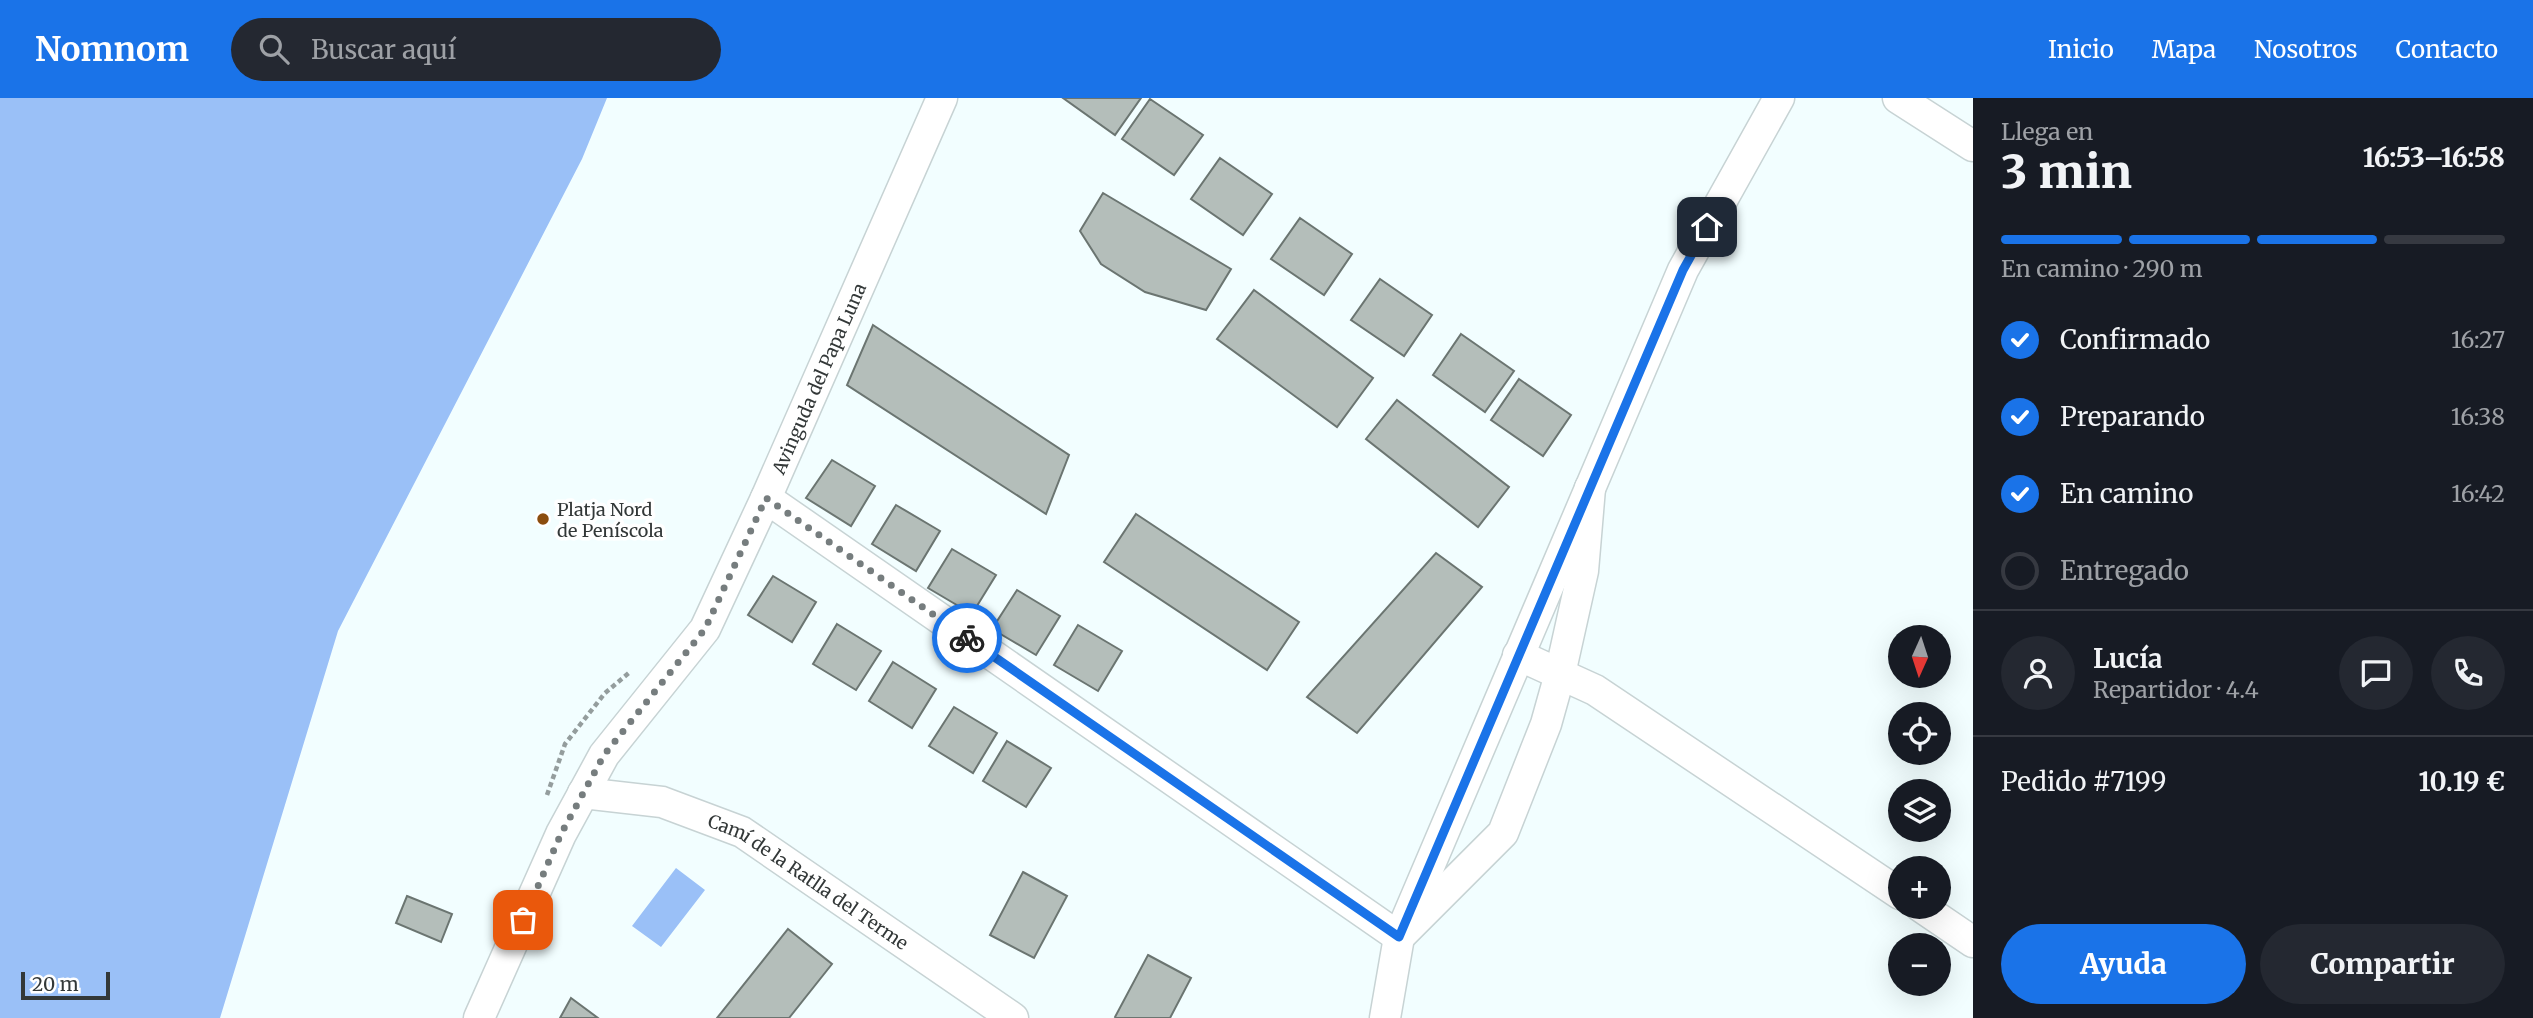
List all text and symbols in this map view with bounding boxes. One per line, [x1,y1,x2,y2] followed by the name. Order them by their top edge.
[231,18,721,81] search box
[35,29,189,70] text: Nomnom
[255,30,293,68] icon: search
[311,33,456,66] text: Buscar aquí
[2048,34,2114,65] text: Inicio
[2152,34,2216,65] text: Mapa
[2254,34,2358,65] text: Nosotros
[2396,34,2498,65] text: Contacto
[2001,117,2093,146] text: Llega en
[2363,141,2505,174] text: 16:53–16:58
[2001,143,2132,201] text: 3 min
[1677,197,1737,257] pin
[1688,208,1726,246] icon: home
[2001,254,2203,283] text: En camino · 290 m
[766,279,871,479] street label: Avinguda del Papa Luna
[2001,321,2039,359] icon: check
[2060,323,2210,356] text: Confirmado
[2451,325,2505,354] text: 16:27
[2001,398,2039,436] icon: check
[2060,400,2205,433] text: Preparando
[2451,402,2505,431] text: 16:38
[2001,475,2039,513] icon: check
[2060,477,2193,510] text: En camino
[2451,479,2505,508] text: 16:42
[557,498,664,542] place label: Platja Nord de Peníscola
[535,511,551,527] marker: Platja Nord de Peníscola
[2060,554,2189,587] text: Entregado
[932,603,1002,673] courier
[948,619,986,657] icon: bike
[1888,625,1951,688] north arrow
[1888,625,1951,996] map controls
[2001,636,2075,710] button: person
[2339,636,2413,710] button: chat
[2431,636,2505,710] button: phone
[2093,642,2162,675] text: Lucía
[2093,675,2259,704] text: Repartidor · 4.4
[1888,702,1951,765] button: locate
[2001,765,2166,798] text: Pedido #7199
[2418,765,2505,798] text: 10.19 €
[1888,779,1951,842] button: layers
[705,809,913,954] street label: Camí de la Ratlla del Terme
[1888,856,1951,919] button: +
[493,890,553,950] pin
[504,901,542,939] icon: bag
[2001,924,2246,1004] button: Ayuda
[2260,924,2505,1004] button: Compartir
[1888,933,1951,996] button: −
[21,969,110,1001] scale bar
[32,972,79,996] text: 20 m

